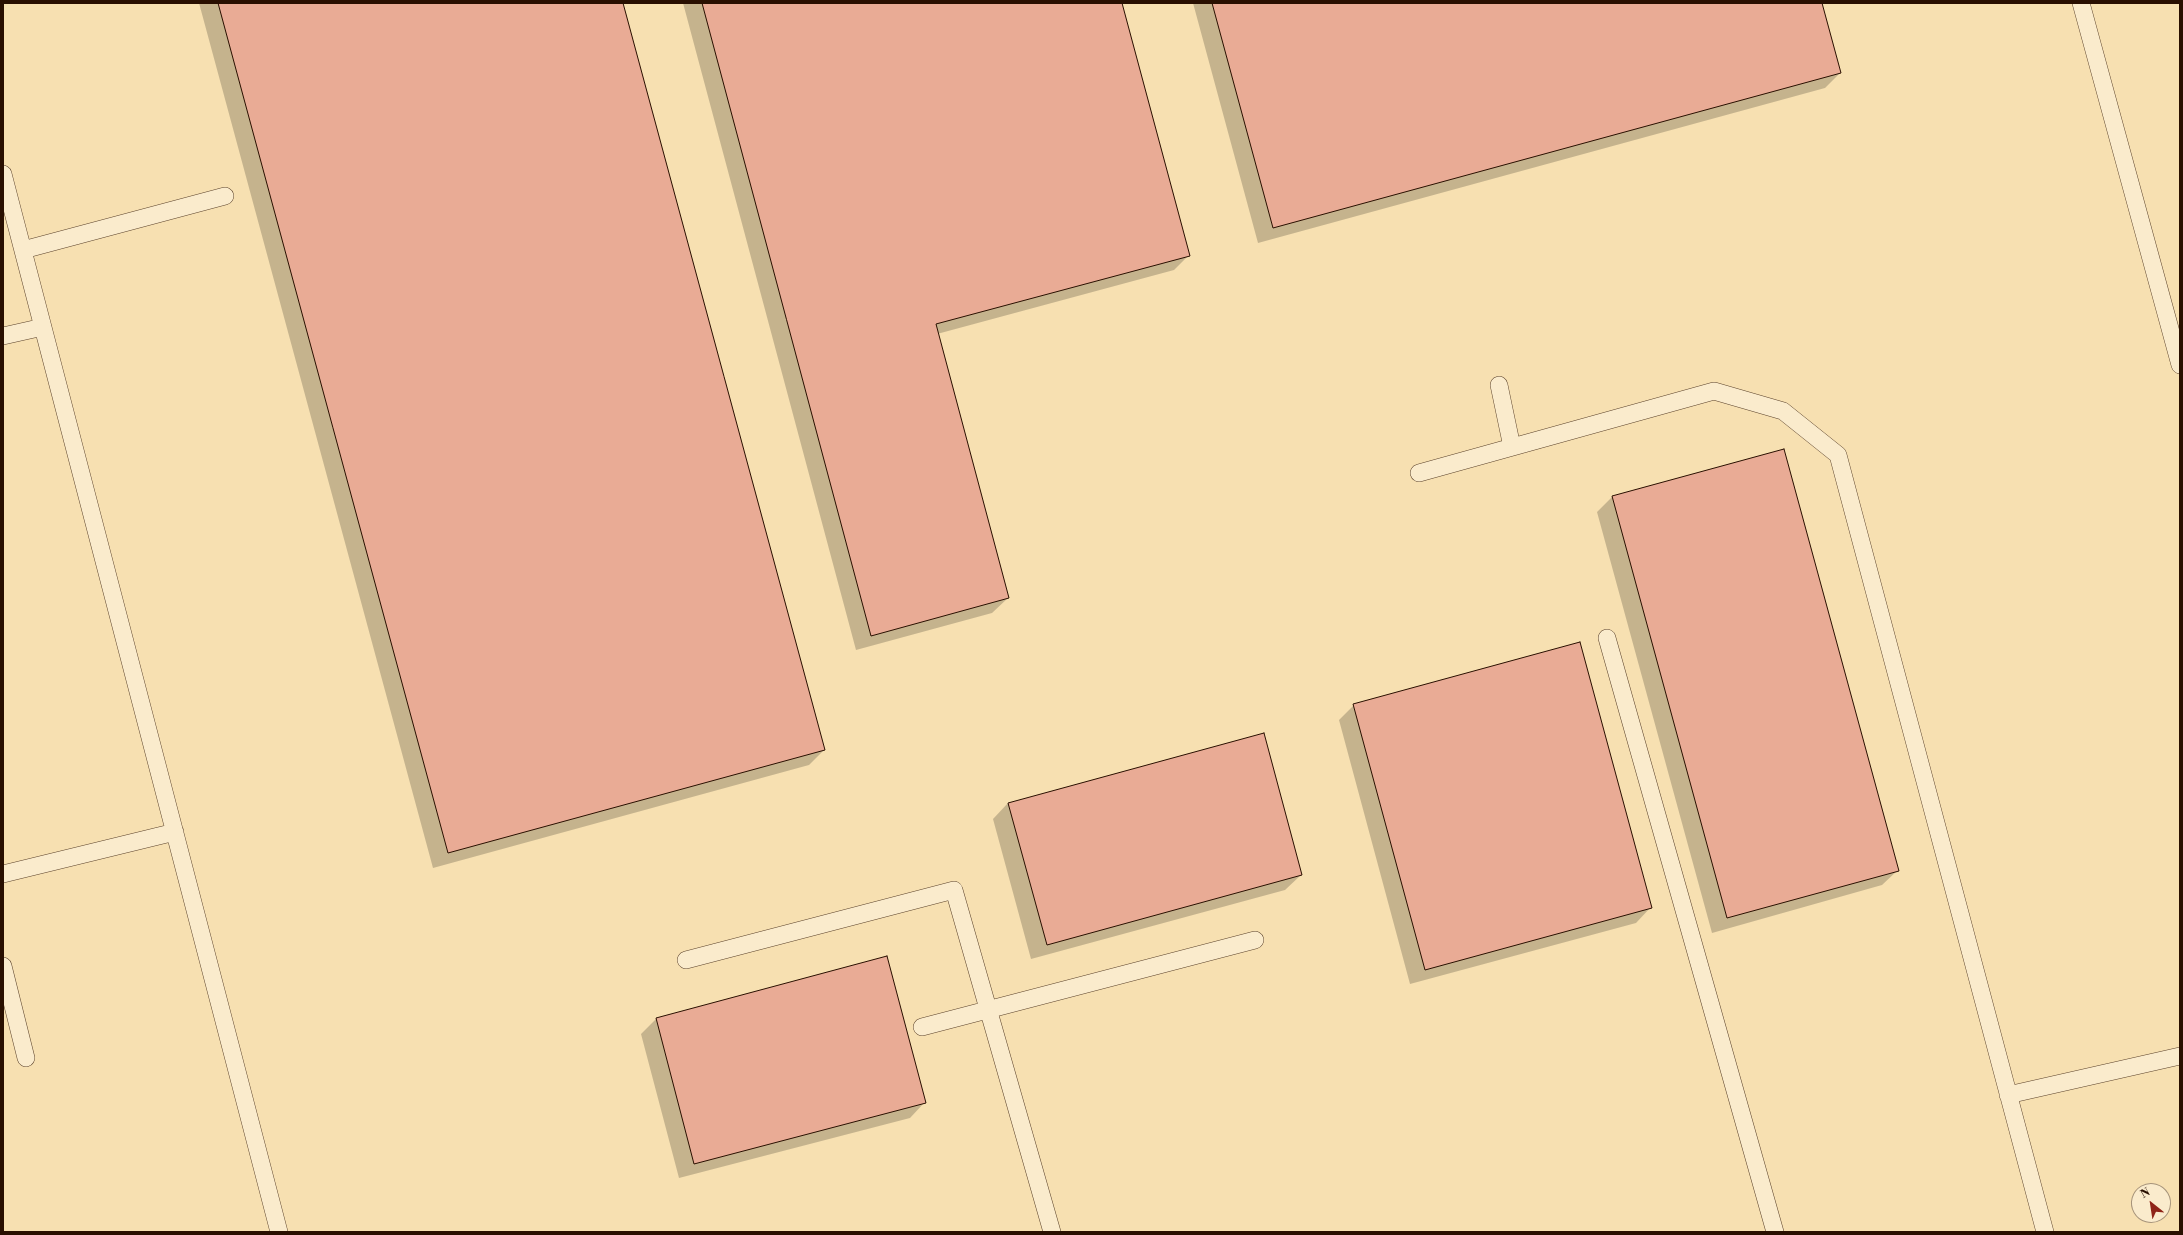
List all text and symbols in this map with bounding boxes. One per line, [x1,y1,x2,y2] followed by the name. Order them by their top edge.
[2131,1183,2171,1223] north arrow
[2138,1185,2153,1202] text: N

